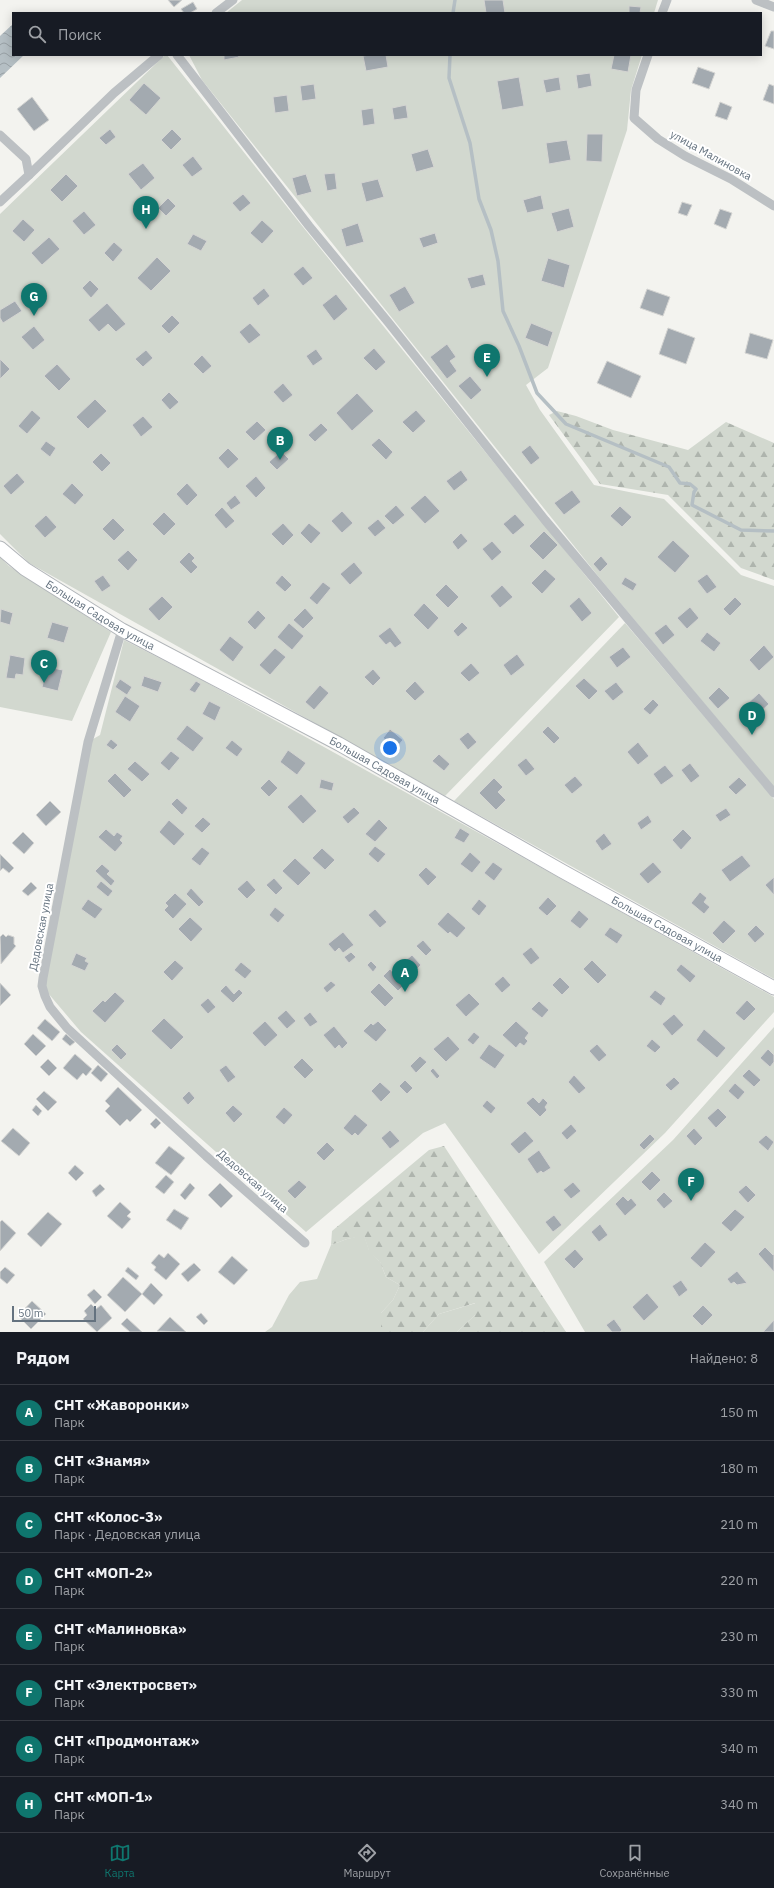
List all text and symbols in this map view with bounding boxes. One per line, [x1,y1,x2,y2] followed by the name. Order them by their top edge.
[12,12,762,56] search box
[26,23,48,45] icon: search
[58,25,101,44] text: Поиск
[668,127,754,183] street label: улица Малиновка
[133,196,159,229] pin: H
[21,283,47,316] pin: G
[474,344,500,377] pin: E
[267,427,293,460] pin: B
[43,577,157,653] street label: Большая Садовая улица
[31,650,57,683] pin: C
[739,702,765,735] pin: D
[327,733,443,807] street label: Большая Садовая улица
[380,738,400,758] your location
[26,882,56,972] street label: Дедовская улица
[609,893,725,965] street label: Большая Садовая улица
[392,959,418,992] pin: A
[215,1146,291,1216] street label: Дедовская улица
[678,1168,704,1201] pin: F
[12,1304,96,1323] scale bar
[18,1306,43,1320] text: 50 m
[16,1347,70,1369] text: Рядом
[690,1350,758,1367] text: Найдено: 8
[54,1395,189,1414] text: СНТ «Жаворонки»
[25,1404,33,1421] text: A
[720,1404,758,1421] text: 150 m
[54,1414,85,1431] text: Парк
[54,1451,150,1470] text: СНТ «Знамя»
[25,1460,33,1477] text: B
[720,1460,758,1477] text: 180 m
[54,1470,85,1487] text: Парк
[54,1507,162,1526] text: СНТ «Колос-3»
[25,1516,33,1533] text: C
[720,1516,758,1533] text: 210 m
[54,1526,200,1543] text: Парк · Дедовская улица
[54,1563,152,1582] text: СНТ «МОП-2»
[24,1572,34,1589] text: D
[720,1572,758,1589] text: 220 m
[54,1582,85,1599] text: Парк
[54,1619,186,1638] text: СНТ «Малиновка»
[25,1628,33,1645] text: E
[720,1628,758,1645] text: 230 m
[54,1638,85,1655] text: Парк
[54,1675,197,1694] text: СНТ «Электросвет»
[25,1684,33,1701] text: F
[720,1684,758,1701] text: 330 m
[54,1694,85,1711] text: Парк
[54,1731,199,1750] text: СНТ «Продмонтаж»
[24,1740,34,1757] text: G
[720,1740,758,1757] text: 340 m
[54,1750,85,1767] text: Парк
[54,1787,152,1806] text: СНТ «МОП-1»
[24,1796,34,1813] text: H
[720,1796,758,1813] text: 340 m
[54,1806,85,1823] text: Парк
[104,1842,135,1880] tab: Карта
[344,1842,391,1880] tab: Маршрут
[599,1842,670,1880] tab: Сохранённые

